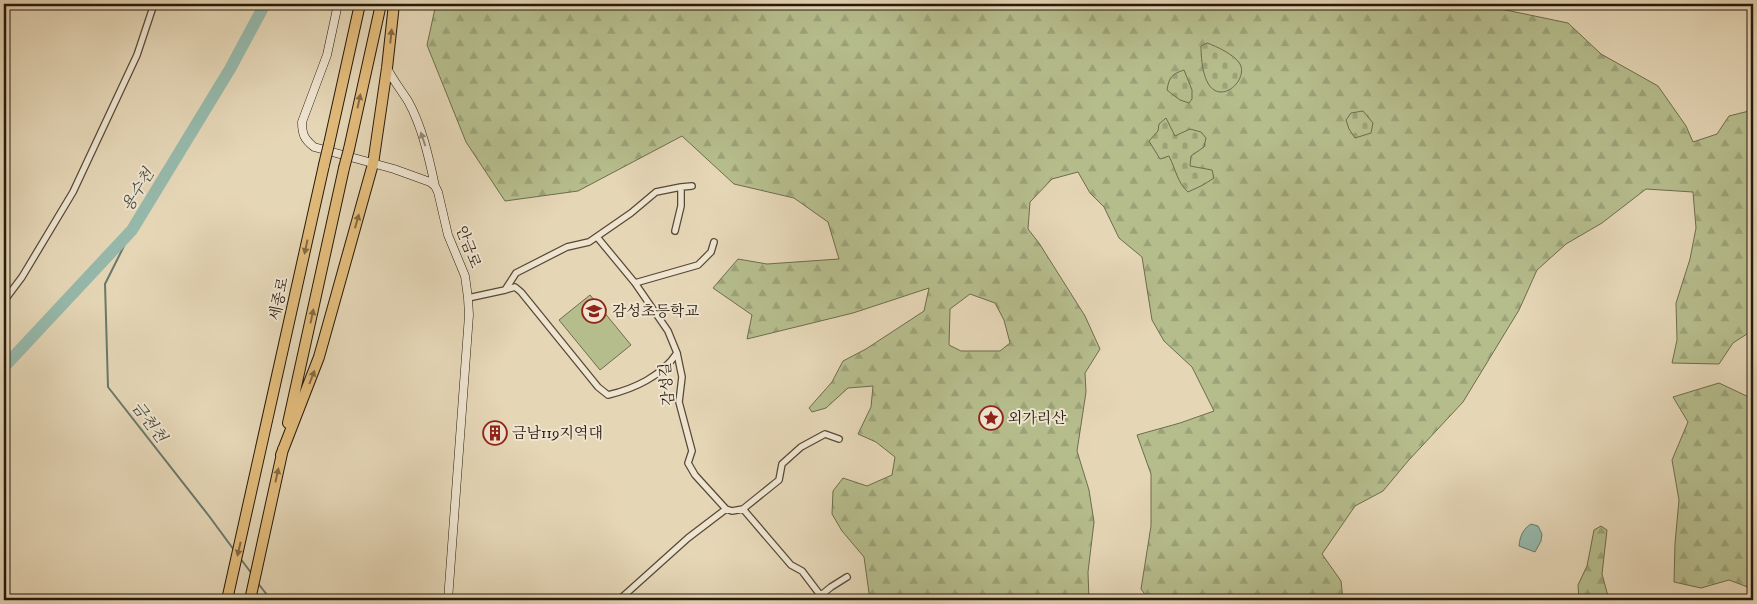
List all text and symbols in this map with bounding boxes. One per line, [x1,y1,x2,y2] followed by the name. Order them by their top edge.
[387,28,395,44] one-way arrow
[356,93,364,109] one-way arrow
[418,131,426,146] one-way arrow
[117,164,159,215] water label: 용수천
[353,213,361,228] one-way arrow
[451,223,485,271] street label: 안금로
[302,239,310,254] one-way arrow
[265,275,293,322] street label: 세종로
[581,298,607,324] school or university icon: 감성초등학교
[612,302,699,321] place label: 감성초등학교
[308,309,316,324] one-way arrow
[656,362,678,406] street label: 감성길
[308,370,316,384] one-way arrow
[127,397,172,448] water label: 금천천
[978,405,1004,431] place icon: 외가리산
[1008,409,1066,428] place label: 외가리산
[482,420,508,446] building icon: 금남119지역대
[512,424,603,443] place label: 금남119지역대
[273,467,281,483] one-way arrow
[235,541,243,556] one-way arrow

